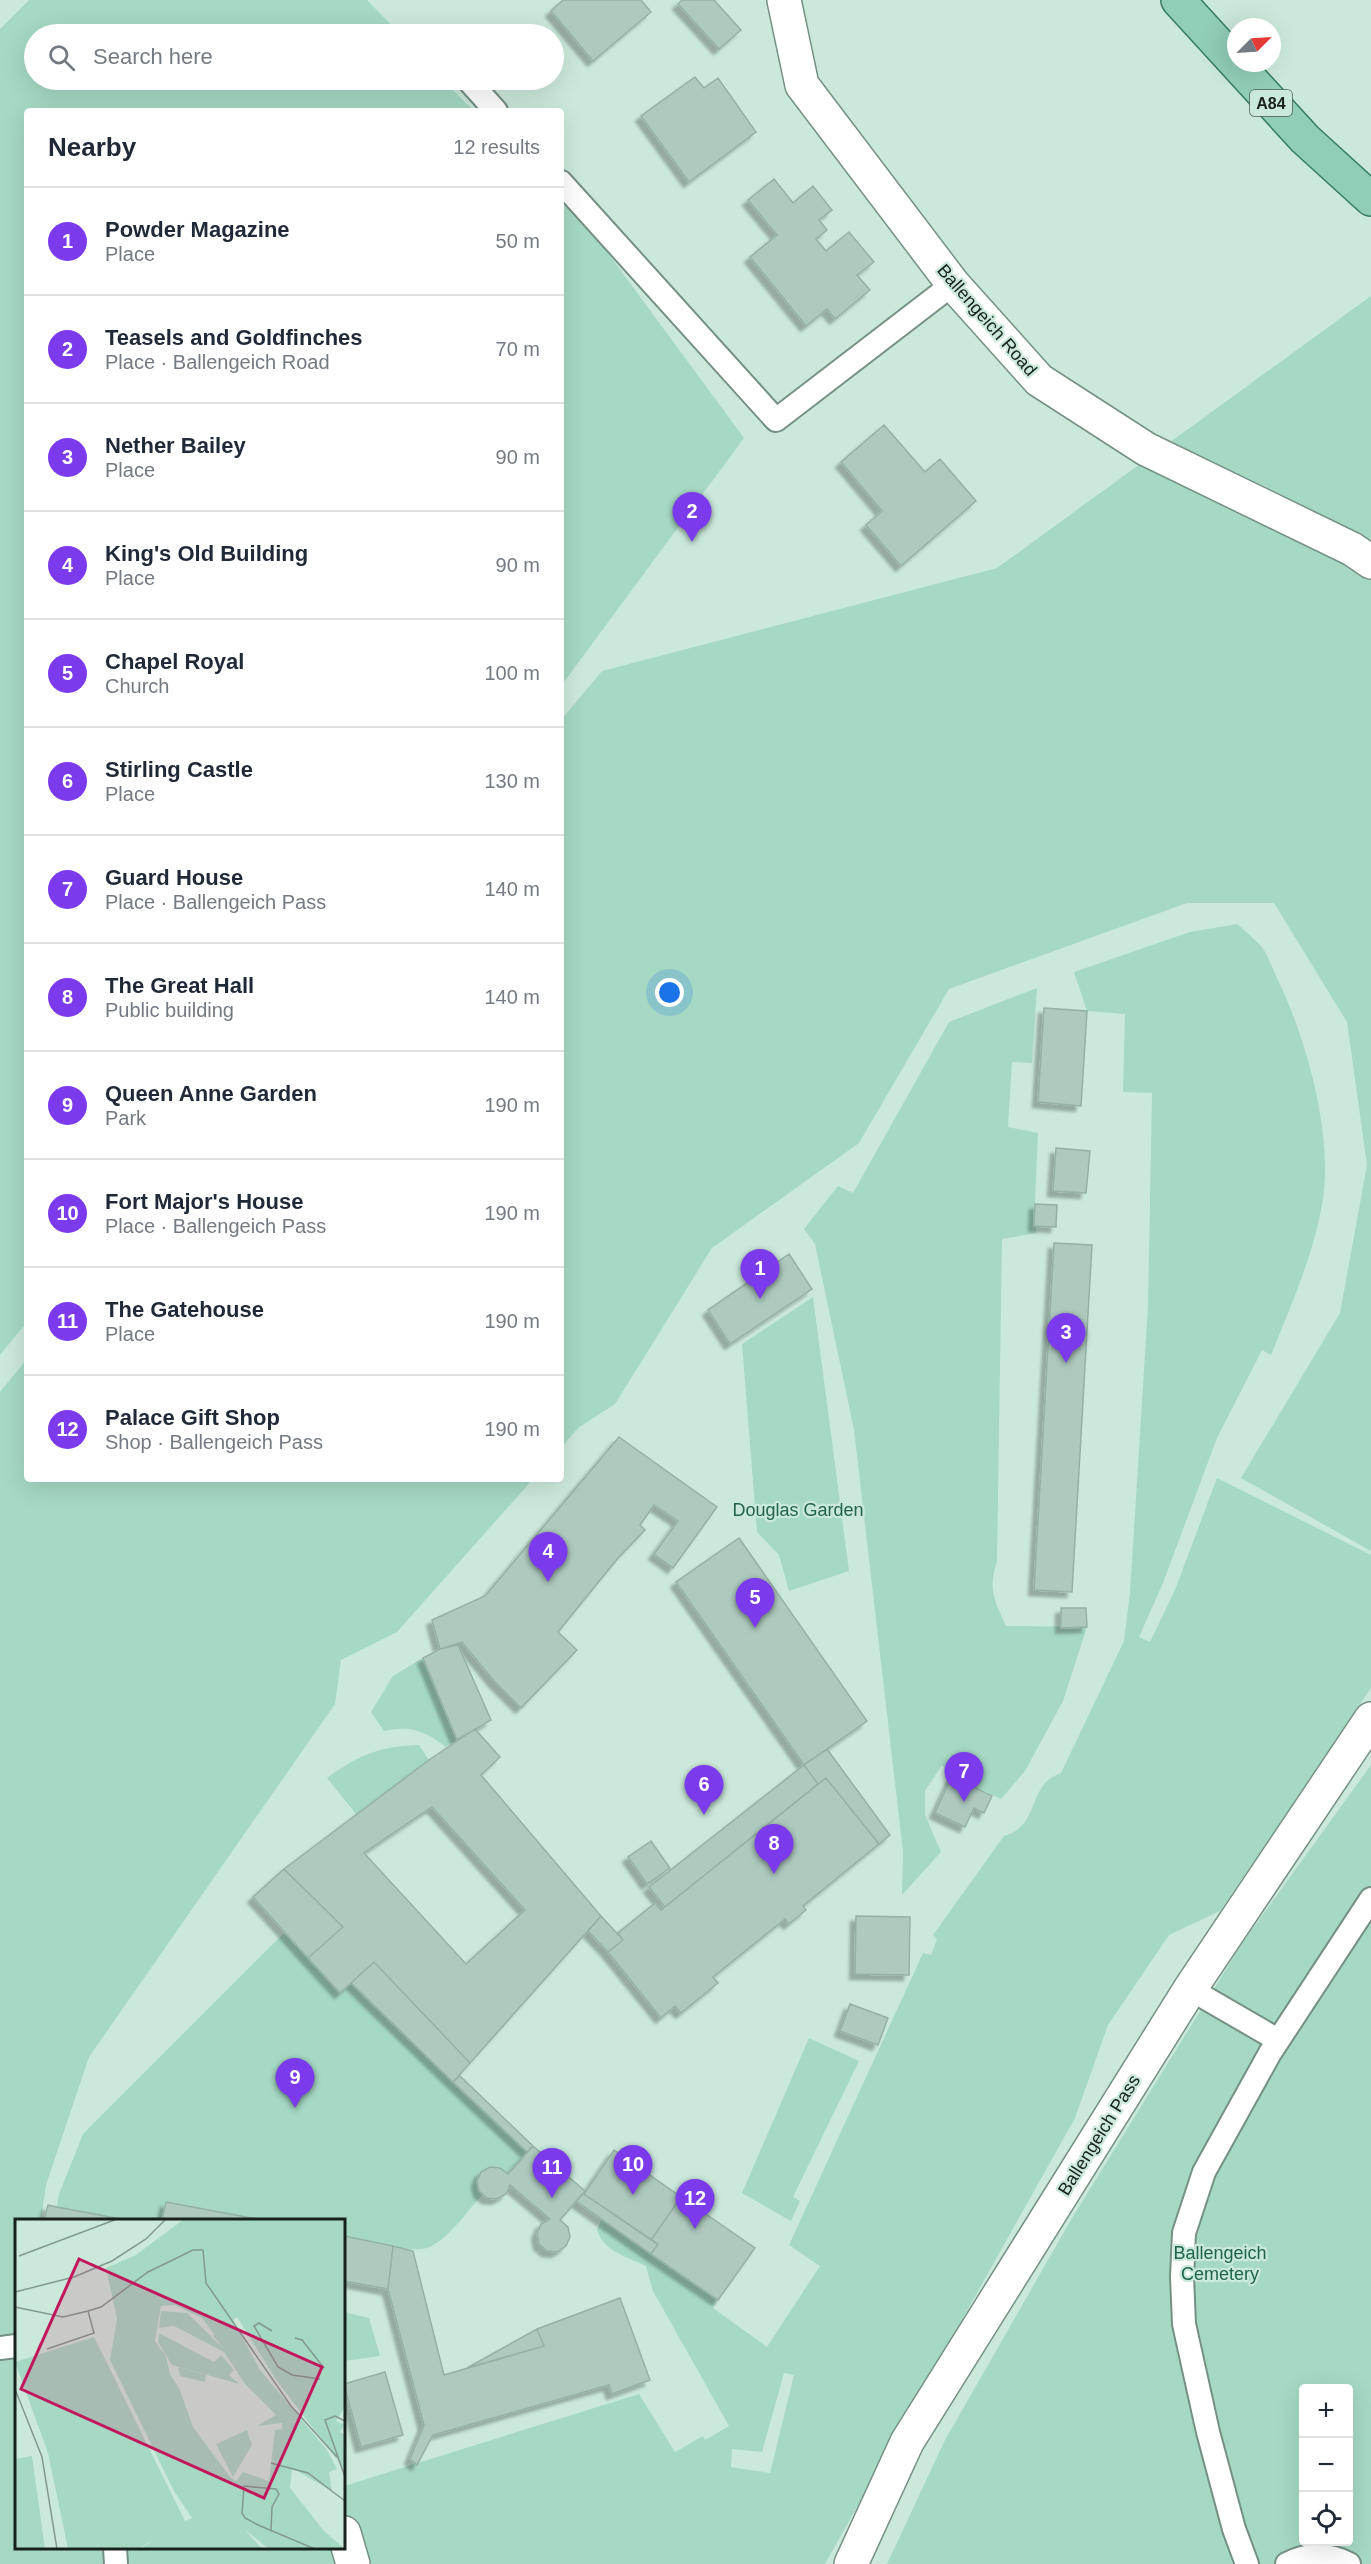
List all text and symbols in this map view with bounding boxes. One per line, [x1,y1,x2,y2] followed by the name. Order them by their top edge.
[1227,18,1281,72] north arrow
[24,24,564,90] search box
[45,41,78,74] icon: search
[93,44,213,69] text: Search here
[1250,90,1292,116] road number: A84
[48,132,136,162] text: Nearby
[453,136,540,158] text: 12 results
[105,217,290,242] text: Powder Magazine
[62,230,73,252] text: 1
[496,230,540,252] text: 50 m
[105,243,155,265] text: Place
[933,260,1041,380] street label: Ballengeich Road
[105,325,363,350] text: Teasels and Goldfinches
[62,338,73,360] text: 2
[496,338,540,360] text: 70 m
[105,351,330,373] text: Place · Ballengeich Road
[105,433,246,458] text: Nether Bailey
[62,446,73,468] text: 3
[496,446,540,468] text: 90 m
[105,459,155,481] text: Place
[672,492,712,542] pin: 2
[105,541,308,566] text: King's Old Building
[62,554,73,576] text: 4
[496,554,540,576] text: 90 m
[105,567,155,589] text: Place
[105,649,244,674] text: Chapel Royal
[62,662,73,684] text: 5
[484,662,540,684] text: 100 m
[105,675,169,697] text: Church
[105,757,253,782] text: Stirling Castle
[62,770,73,792] text: 6
[484,770,540,792] text: 130 m
[105,783,155,805] text: Place
[105,865,243,890] text: Guard House
[62,878,73,900] text: 7
[484,878,540,900] text: 140 m
[105,891,326,913] text: Place · Ballengeich Pass
[105,973,254,998] text: The Great Hall
[655,978,684,1007] your location
[62,986,73,1008] text: 8
[484,986,540,1008] text: 140 m
[105,999,234,1021] text: Public building
[105,1081,317,1106] text: Queen Anne Garden
[62,1094,73,1116] text: 9
[484,1094,540,1116] text: 190 m
[105,1107,146,1129] text: Park
[105,1189,303,1214] text: Fort Major's House
[56,1202,79,1224] text: 10
[484,1202,540,1224] text: 190 m
[105,1215,326,1237] text: Place · Ballengeich Pass
[740,1250,780,1299] pin: 1
[105,1297,264,1322] text: The Gatehouse
[57,1310,78,1332] text: 11
[484,1310,540,1332] text: 190 m
[1046,1314,1086,1363] pin: 3
[105,1323,155,1345] text: Place
[105,1405,280,1430] text: Palace Gift Shop
[56,1418,79,1440] text: 12
[484,1418,540,1440] text: 190 m
[105,1431,323,1453] text: Shop · Ballengeich Pass
[732,1500,864,1520] park label: Douglas Garden
[528,1532,568,1582] pin: 4
[736,1578,774,1628] pin: 5
[944,1752,984,1802] pin: 7
[684,1766,724,1815] pin: 6
[754,1824,794,1874] pin: 8
[276,2058,314,2108] pin: 9
[1054,2071,1144,2199] street label: Ballengeich Pass
[614,2146,652,2195] pin: 10
[532,2148,572,2198] pin: 11
[676,2180,714,2229] pin: 12
[15,2219,345,2549] inset map
[1173,2243,1267,2284] park label: Ballengeich Cemetery
[1299,2384,1353,2546] map controls
[1299,2384,1353,2438] button: +
[1299,2438,1353,2492] button: −
[1299,2492,1353,2546] button: locate

